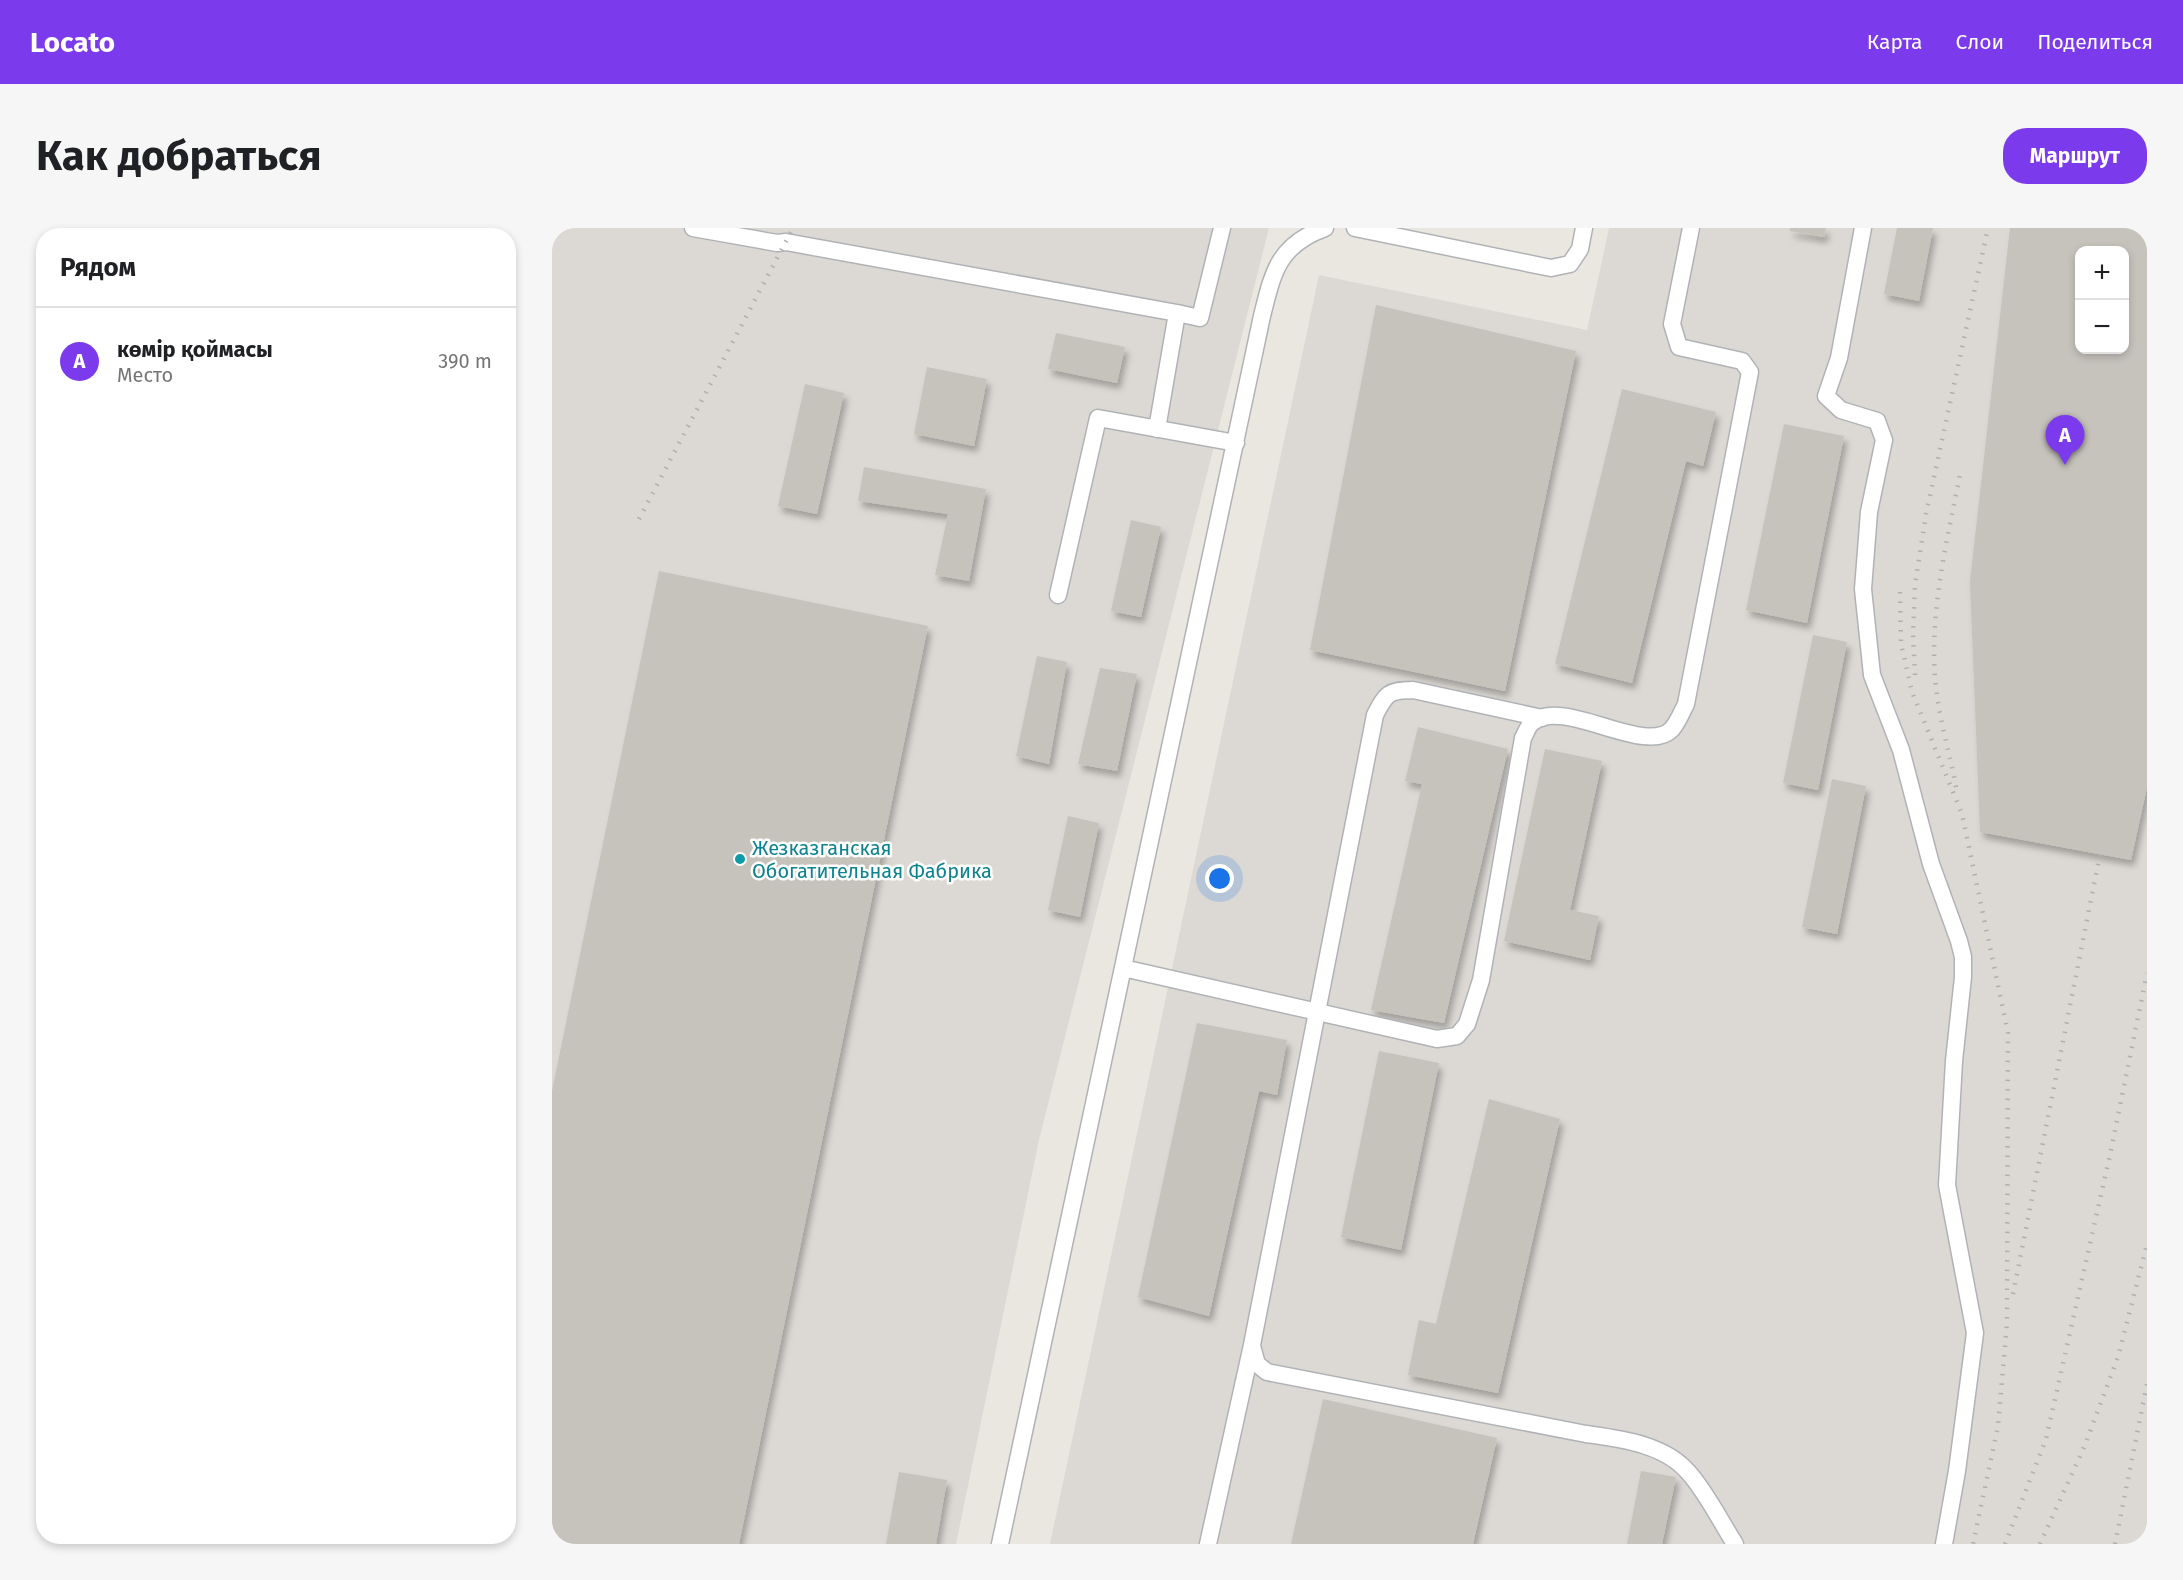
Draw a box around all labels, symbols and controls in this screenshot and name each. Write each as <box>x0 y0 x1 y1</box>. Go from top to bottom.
text: Locato <box>30 26 115 59</box>
text: Карта <box>1867 29 1923 55</box>
text: Слои <box>1956 29 2004 55</box>
text: Поделиться <box>2037 29 2153 55</box>
button: Маршрут <box>2003 128 2147 184</box>
text: Как добраться <box>36 131 322 181</box>
map controls <box>2075 246 2129 354</box>
button: + <box>2075 246 2129 300</box>
text: Рядом <box>60 252 136 283</box>
button: − <box>2075 300 2129 354</box>
text: көмір қоймасы <box>117 336 273 363</box>
text: A <box>74 349 85 373</box>
text: 390 m <box>438 349 492 373</box>
text: Место <box>117 363 173 387</box>
pin: A <box>2046 416 2084 465</box>
place label: Жезказганская Обогатительная Фабрика <box>752 836 992 883</box>
marker: Жезказганская Обогатительная Фабрика <box>733 852 747 866</box>
your location <box>1205 864 1234 893</box>

